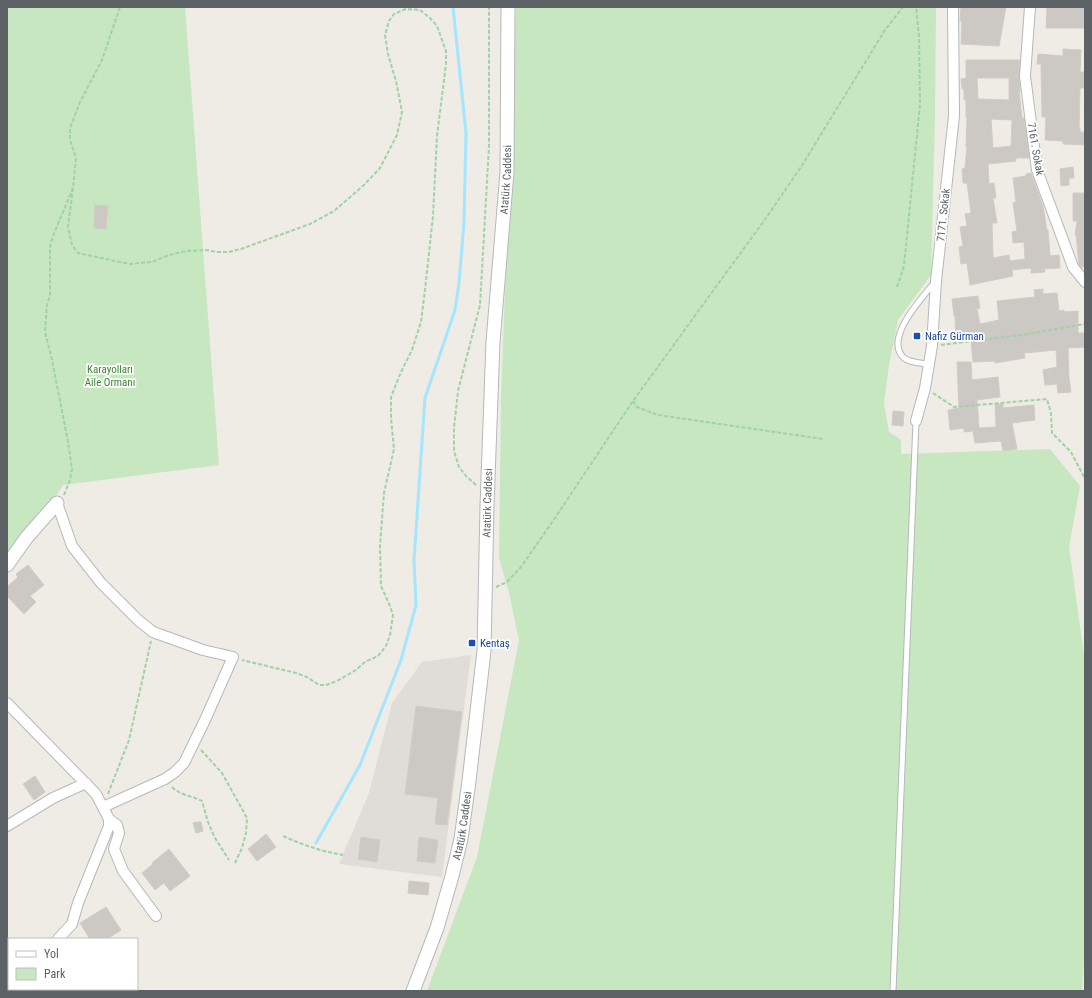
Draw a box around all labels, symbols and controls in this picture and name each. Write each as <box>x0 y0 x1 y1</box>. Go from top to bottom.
street label: 7161. Sokak <box>1024 122 1047 177</box>
street label: Atatürk Caddesi <box>498 145 514 215</box>
street label: 7171. Sokak <box>934 188 953 242</box>
place label: Nafiz Gürman <box>925 330 984 343</box>
marker: Nafiz Gürman <box>912 331 922 341</box>
park label: Karayolları Aile Ormanı <box>85 363 135 389</box>
street label: Atatürk Caddesi <box>480 468 495 538</box>
place label: Kentaş <box>480 637 510 650</box>
marker: Kentaş <box>467 638 477 648</box>
street label: Atatürk Caddesi <box>450 791 475 861</box>
legend <box>8 938 138 990</box>
text: Yol <box>44 947 59 961</box>
text: Park <box>44 967 66 981</box>

